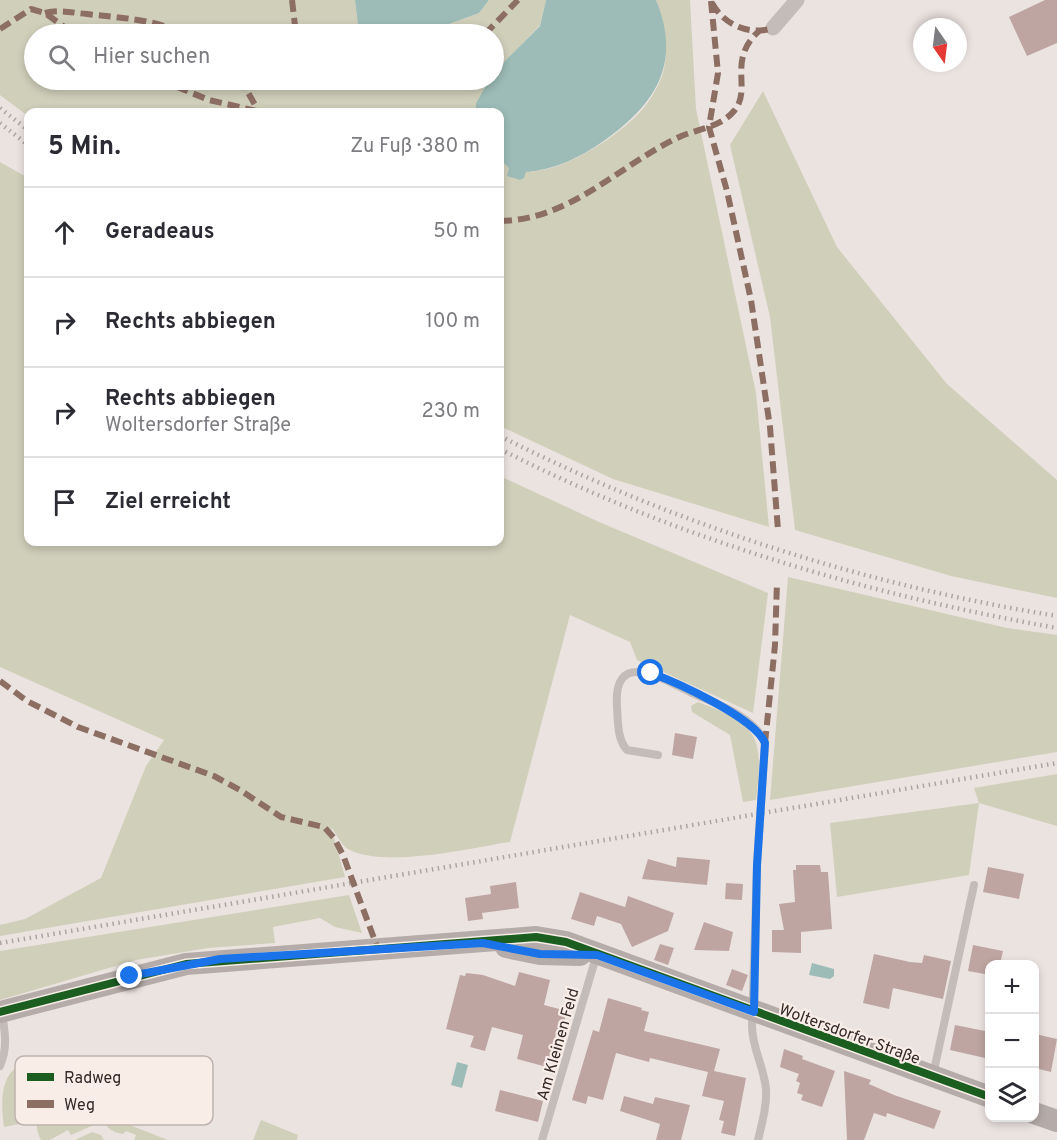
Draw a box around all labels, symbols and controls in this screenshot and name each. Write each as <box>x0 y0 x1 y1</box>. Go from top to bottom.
north arrow <box>913 18 967 72</box>
search box <box>24 24 504 90</box>
icon: search <box>45 41 78 74</box>
text: Hier suchen <box>93 44 210 71</box>
text: 5 Min. <box>48 131 121 164</box>
text: Zu Fuß · 380 m <box>350 134 480 160</box>
icon: ahead <box>48 216 81 249</box>
text: Geradeaus <box>105 219 215 246</box>
text: 50 m <box>433 219 480 245</box>
icon: right <box>48 306 81 339</box>
text: Rechts abbiegen <box>105 309 276 336</box>
text: 100 m <box>425 309 480 335</box>
text: Rechts abbiegen <box>105 386 276 413</box>
icon: right <box>48 396 81 429</box>
text: 230 m <box>421 399 480 425</box>
text: Woltersdorfer Straße <box>105 413 291 439</box>
icon: arrive <box>48 486 81 519</box>
text: Ziel erreicht <box>105 489 231 516</box>
route start <box>637 659 663 685</box>
map controls <box>985 960 1039 1122</box>
button: + <box>985 960 1039 1014</box>
route end <box>116 962 142 988</box>
street label: Am Kleinen Feld <box>533 986 585 1103</box>
street label: Woltersdorfer Straße <box>776 1000 923 1070</box>
button: − <box>985 1014 1039 1068</box>
legend <box>15 1056 213 1125</box>
button: layers <box>985 1068 1039 1122</box>
text: Radweg <box>64 1069 121 1089</box>
text: Weg <box>64 1096 95 1116</box>

